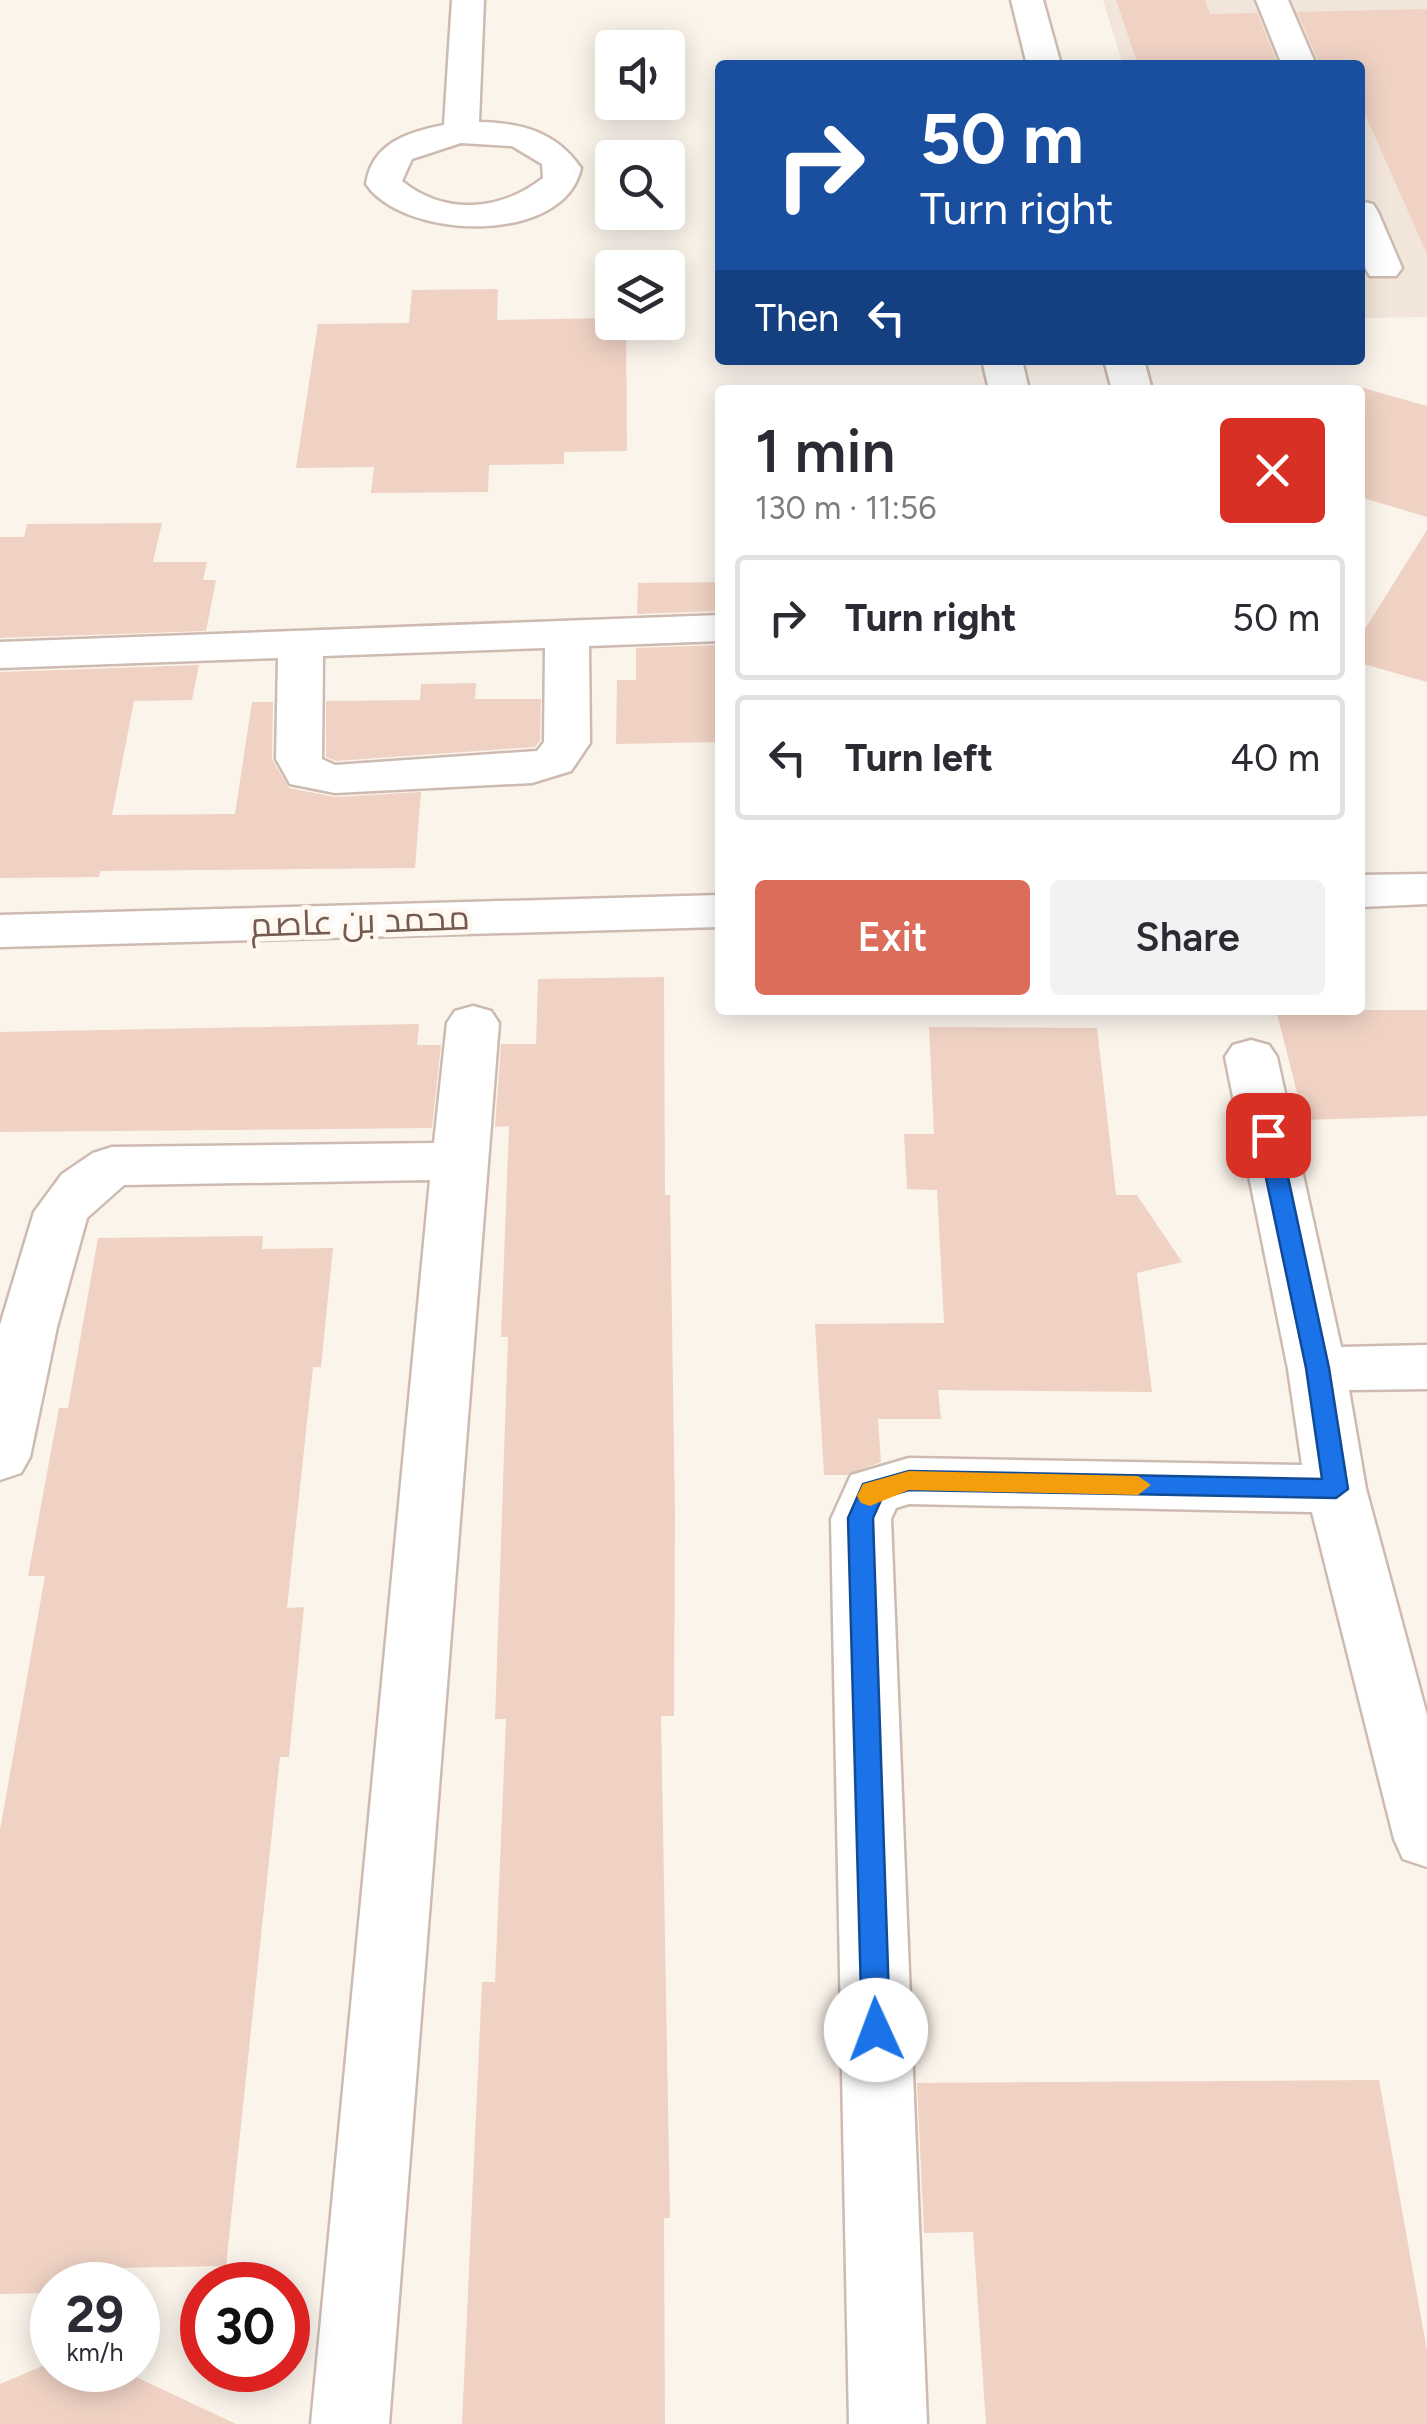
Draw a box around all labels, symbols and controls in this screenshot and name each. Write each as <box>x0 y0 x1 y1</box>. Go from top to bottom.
map controls <box>595 30 685 340</box>
button: sound <box>595 30 685 120</box>
text: 50 m <box>920 96 1084 181</box>
icon: right <box>755 100 885 230</box>
button: search <box>595 140 685 230</box>
text: Turn right <box>920 181 1113 235</box>
button: layers <box>595 250 685 340</box>
icon: left <box>859 290 914 345</box>
text: Then <box>755 295 839 341</box>
text: 1 min <box>755 415 895 487</box>
button: close <box>1220 418 1325 523</box>
text: 130 m · 11:56 <box>755 489 936 527</box>
icon: right <box>760 590 815 645</box>
text: Turn right <box>845 595 1017 641</box>
text: 50 m <box>1232 595 1320 641</box>
icon: left <box>760 730 815 785</box>
text: Turn left <box>845 735 993 781</box>
text: 40 m <box>1230 735 1320 781</box>
button: Exit <box>755 880 1030 995</box>
button: Share <box>1050 880 1325 995</box>
street label: محمد بن عاصم <box>249 896 471 949</box>
pin <box>1226 1093 1311 1178</box>
icon: arrive <box>1241 1108 1296 1163</box>
position arrow <box>824 1978 928 2082</box>
speed limit sign: 30 <box>180 2262 310 2392</box>
text: 29 <box>66 2284 124 2345</box>
text: km/h <box>66 2337 124 2367</box>

